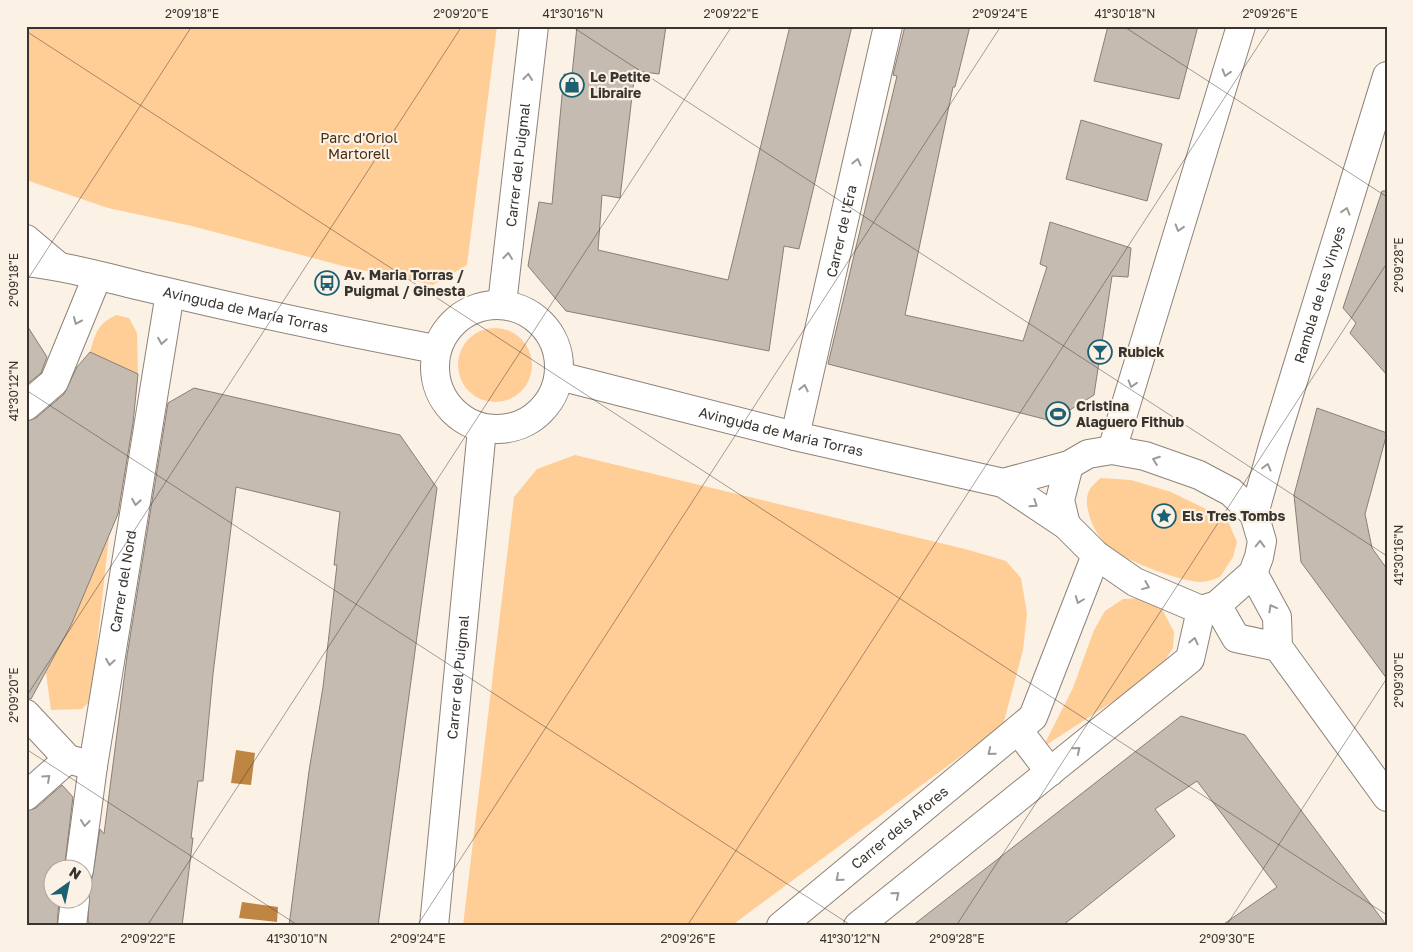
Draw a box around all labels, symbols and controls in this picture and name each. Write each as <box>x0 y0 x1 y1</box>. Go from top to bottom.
text: 2°09'18"E <box>165 6 219 21</box>
text: 2°09'20"E <box>433 6 489 21</box>
text: 41°30'16"N <box>543 6 603 21</box>
text: 2°09'22"E <box>704 6 758 21</box>
text: 2°09'24"E <box>972 6 1028 21</box>
text: 41°30'18"N <box>1095 6 1155 21</box>
text: 2°09'26"E <box>1242 6 1298 21</box>
place label: Le Petite Libraire <box>590 68 650 101</box>
one-way arrow <box>1222 68 1232 77</box>
one-way arrow <box>522 72 533 80</box>
shop icon: Le Petite Libraire <box>559 72 585 98</box>
street label: Carrer del Puigmal <box>502 102 533 228</box>
park label: Parc d'Oriol Martorell <box>320 129 398 162</box>
one-way arrow <box>851 157 862 166</box>
street label: Carrer de l'Era <box>822 183 860 279</box>
one-way arrow <box>1340 208 1350 216</box>
one-way arrow <box>1175 224 1185 232</box>
street label: Rambla de les Vinyes <box>1290 224 1348 365</box>
text: 2°09'28"E <box>1391 237 1406 293</box>
one-way arrow <box>502 251 513 259</box>
text: 2°09'18"E <box>6 253 21 307</box>
place label: Av. Maria Torras / Puigmal / Ginesta <box>344 266 465 299</box>
bus stop icon: Av. Maria Torras / Puigmal / Ginesta <box>314 270 340 296</box>
street label: Avinguda de Maria Torras <box>162 282 330 336</box>
one-way arrow <box>73 316 84 325</box>
one-way arrow <box>158 337 168 346</box>
bar icon: Rubick <box>1087 339 1113 365</box>
place label: Rubick <box>1118 343 1164 360</box>
text: 41°30'12"N <box>6 361 21 421</box>
one-way arrow <box>1128 379 1138 388</box>
one-way arrow <box>799 384 809 392</box>
place label: Cristina Alaguero Fithub <box>1076 397 1185 430</box>
sports icon: Cristina Alaguero Fithub <box>1045 401 1071 427</box>
street label: Avinguda de Maria Torras <box>697 403 865 459</box>
one-way arrow <box>1153 456 1161 466</box>
one-way arrow <box>1262 464 1272 472</box>
one-way arrow <box>132 497 142 506</box>
one-way arrow <box>1028 498 1038 507</box>
place icon: Els Tres Tombs <box>1151 503 1177 529</box>
place label: Els Tres Tombs <box>1182 507 1285 524</box>
text: 41°30'16"N <box>1391 525 1406 585</box>
street label: Carrer del Nord <box>106 529 139 634</box>
one-way arrow <box>1255 539 1266 547</box>
one-way arrow <box>1141 581 1149 591</box>
one-way arrow <box>1074 595 1085 604</box>
one-way arrow <box>1268 604 1278 613</box>
street label: Carrer del Puigmal <box>443 614 472 740</box>
one-way arrow <box>1188 637 1199 646</box>
text: 2°09'30"E <box>1391 652 1406 708</box>
one-way arrow <box>105 658 115 666</box>
text: 2°09'20"E <box>6 667 21 723</box>
one-way arrow <box>988 746 997 755</box>
one-way arrow <box>1072 746 1081 755</box>
one-way arrow <box>42 774 51 783</box>
street label: Carrer dels Afores <box>847 782 951 872</box>
one-way arrow <box>80 819 91 827</box>
north arrow <box>42 860 92 910</box>
text: N <box>66 863 84 883</box>
one-way arrow <box>836 873 845 881</box>
one-way arrow <box>890 893 899 901</box>
text: 2°09'22"E <box>121 931 175 946</box>
text: 41°30'10"N <box>266 931 328 946</box>
text: 2°09'24"E <box>390 931 446 946</box>
text: 2°09'26"E <box>660 931 716 946</box>
text: 41°30'12"N <box>820 931 880 946</box>
text: 2°09'28"E <box>929 931 985 946</box>
text: 2°09'30"E <box>1199 931 1255 946</box>

